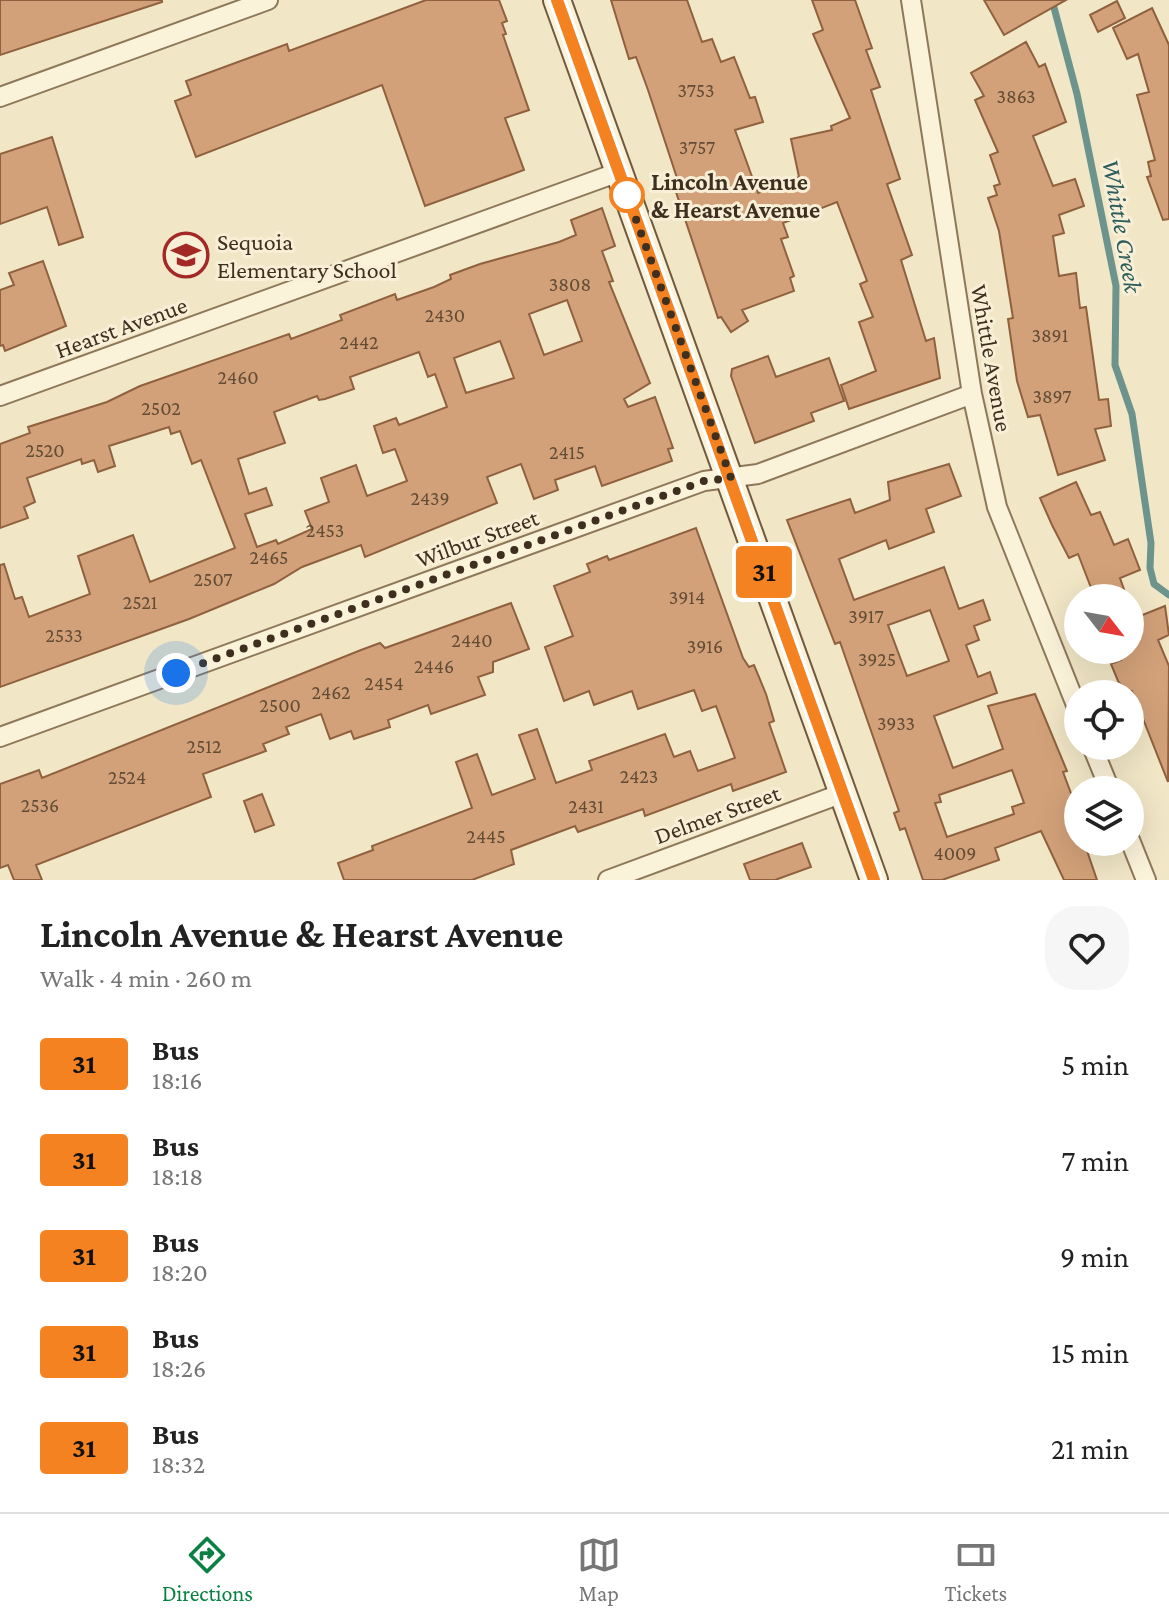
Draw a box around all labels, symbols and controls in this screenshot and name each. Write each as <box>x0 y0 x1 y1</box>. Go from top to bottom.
house number: 3753 <box>678 79 714 101</box>
house number: 3863 <box>996 85 1036 107</box>
house number: 3757 <box>679 136 715 158</box>
water label: Whittle Creek <box>1096 157 1148 297</box>
place label: Lincoln Avenue & Hearst Avenue <box>651 168 820 223</box>
marker: Lincoln Avenue & Hearst Avenue <box>610 178 644 212</box>
place label: Sequoia Elementary School <box>217 228 397 283</box>
school or university icon: Sequoia Elementary School <box>162 231 210 279</box>
house number: 3808 <box>549 273 591 295</box>
street label: Whittle Avenue <box>966 282 1018 434</box>
street label: Hearst Avenue <box>51 291 191 363</box>
house number: 2430 <box>425 304 465 326</box>
house number: 3891 <box>1032 324 1068 346</box>
house number: 2442 <box>339 331 379 353</box>
house number: 2460 <box>217 366 259 388</box>
house number: 3897 <box>1032 385 1072 407</box>
house number: 2502 <box>141 397 181 419</box>
house number: 2520 <box>25 439 65 461</box>
house number: 2415 <box>549 441 585 463</box>
house number: 2439 <box>410 487 450 509</box>
street label: Wilbur Street <box>412 503 543 573</box>
house number: 2453 <box>306 519 344 541</box>
house number: 2465 <box>249 546 289 568</box>
line badge: 31 <box>728 546 800 598</box>
text: 31 <box>752 556 776 587</box>
house number: 2507 <box>193 568 233 590</box>
north arrow <box>1064 584 1144 664</box>
map controls <box>1064 584 1144 856</box>
house number: 3914 <box>669 586 705 608</box>
house number: 2521 <box>123 591 157 613</box>
house number: 3917 <box>848 605 884 627</box>
house number: 2533 <box>45 624 83 646</box>
house number: 2440 <box>451 629 493 651</box>
house number: 3916 <box>687 635 723 657</box>
house number: 3925 <box>858 648 896 670</box>
your location <box>156 653 196 693</box>
house number: 2446 <box>414 655 454 677</box>
house number: 2454 <box>364 672 404 694</box>
button: locate <box>1064 680 1144 760</box>
house number: 2462 <box>311 681 351 703</box>
house number: 2500 <box>259 694 301 716</box>
house number: 3933 <box>877 712 915 734</box>
house number: 2512 <box>186 735 222 757</box>
house number: 2423 <box>620 765 658 787</box>
house number: 2524 <box>108 766 146 788</box>
button: layers <box>1064 776 1144 856</box>
street label: Delmer Street <box>650 778 785 849</box>
house number: 2536 <box>21 794 59 816</box>
house number: 2431 <box>568 795 604 817</box>
house number: 2445 <box>466 825 506 847</box>
house number: 4009 <box>934 842 977 864</box>
button: heart <box>1045 906 1129 990</box>
text: Lincoln Avenue & Hearst Avenue <box>40 913 563 955</box>
text: Walk · 4 min · 260 m <box>40 964 252 993</box>
text: Bus <box>152 1033 199 1066</box>
text: 31 <box>72 1048 96 1079</box>
text: 5 min <box>1061 1048 1129 1081</box>
text: 18:16 <box>152 1066 202 1095</box>
text: Bus <box>152 1129 199 1162</box>
text: 31 <box>72 1144 96 1175</box>
text: 7 min <box>1061 1144 1129 1177</box>
text: 18:18 <box>152 1162 203 1191</box>
text: Bus <box>152 1225 199 1258</box>
text: 31 <box>72 1240 96 1271</box>
text: 9 min <box>1060 1240 1129 1273</box>
text: 18:20 <box>152 1258 208 1287</box>
text: Bus <box>152 1321 199 1354</box>
text: 31 <box>72 1336 96 1367</box>
text: 15 min <box>1051 1336 1129 1369</box>
text: 18:26 <box>152 1354 206 1383</box>
text: Bus <box>152 1417 199 1450</box>
text: 31 <box>72 1432 96 1463</box>
text: 21 min <box>1051 1432 1129 1465</box>
text: 18:32 <box>152 1450 205 1479</box>
tab: Directions <box>162 1533 253 1606</box>
tab: Map <box>577 1533 621 1606</box>
tab: Tickets <box>945 1533 1007 1606</box>

